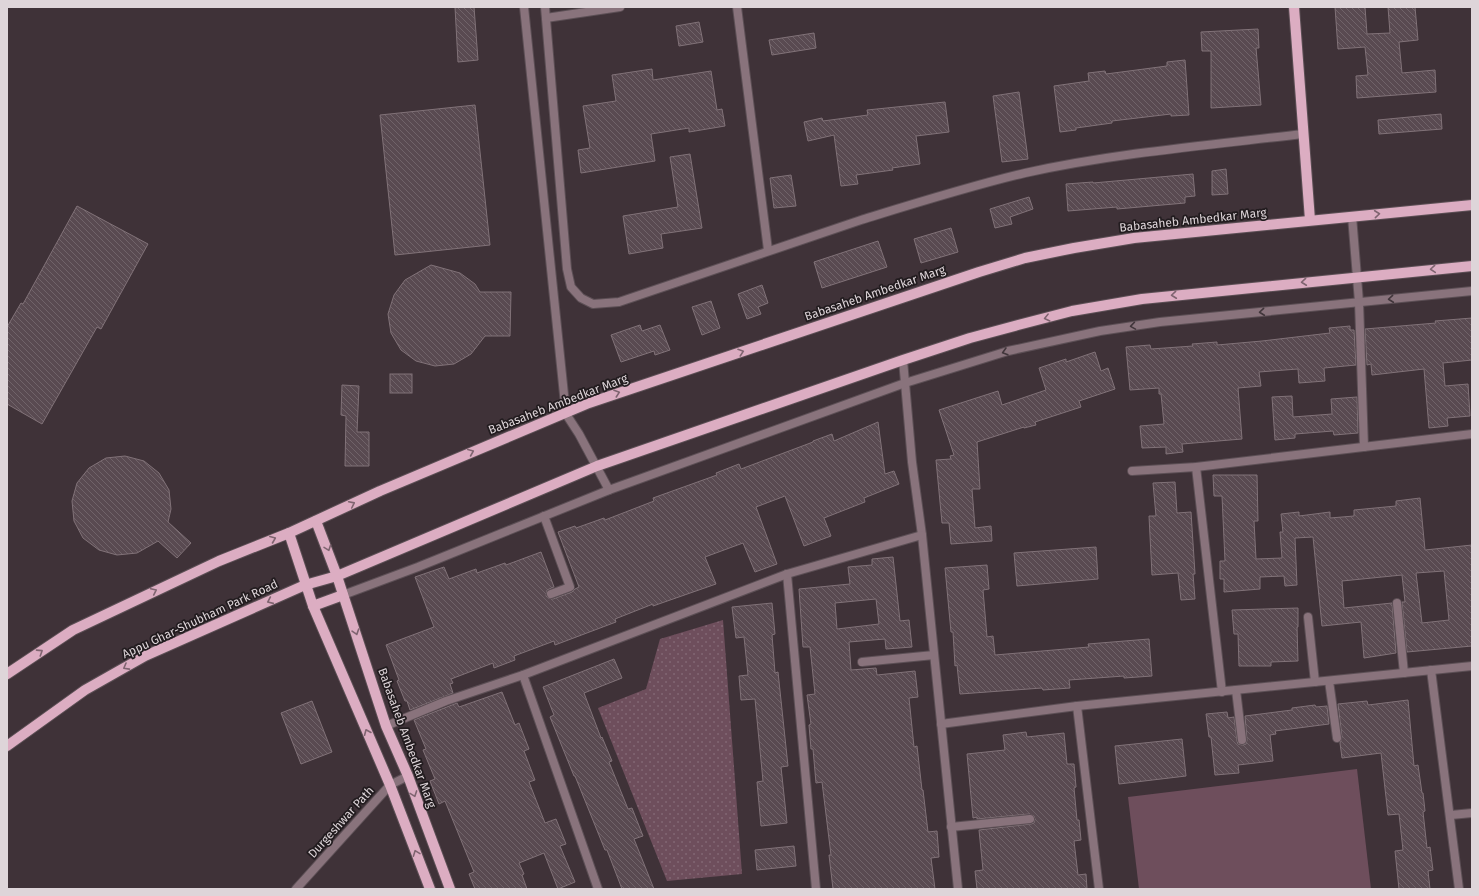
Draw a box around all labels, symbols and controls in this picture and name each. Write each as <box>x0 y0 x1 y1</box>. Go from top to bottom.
street label: Babasaheb Ambedkar Marg <box>1119 205 1268 235</box>
one-way arrow <box>1374 210 1380 219</box>
street label: Babasaheb Ambedkar Marg <box>803 262 948 324</box>
one-way arrow <box>1430 265 1436 274</box>
one-way arrow <box>1301 278 1307 287</box>
one-way arrow <box>1171 291 1178 300</box>
one-way arrow <box>1388 295 1394 304</box>
one-way arrow <box>1259 307 1265 316</box>
one-way arrow <box>1043 313 1050 322</box>
one-way arrow <box>1130 321 1136 330</box>
one-way arrow <box>1002 347 1009 356</box>
one-way arrow <box>737 348 744 357</box>
street label: Babasaheb Ambedkar Marg <box>486 371 630 437</box>
one-way arrow <box>614 390 621 398</box>
one-way arrow <box>466 449 474 457</box>
one-way arrow <box>347 501 355 509</box>
one-way arrow <box>270 536 277 544</box>
one-way arrow <box>323 545 331 552</box>
street label: Appu Ghar-Shubham Park Road <box>120 577 280 661</box>
one-way arrow <box>150 588 157 596</box>
one-way arrow <box>266 596 273 604</box>
one-way arrow <box>351 629 359 636</box>
one-way arrow <box>35 650 42 657</box>
one-way arrow <box>123 662 130 669</box>
street label: Babasaheb Ambedkar Marg <box>375 666 439 811</box>
one-way arrow <box>364 729 372 736</box>
street label: Durgeshwar Path <box>305 783 377 861</box>
one-way arrow <box>410 790 418 797</box>
one-way arrow <box>413 849 421 856</box>

